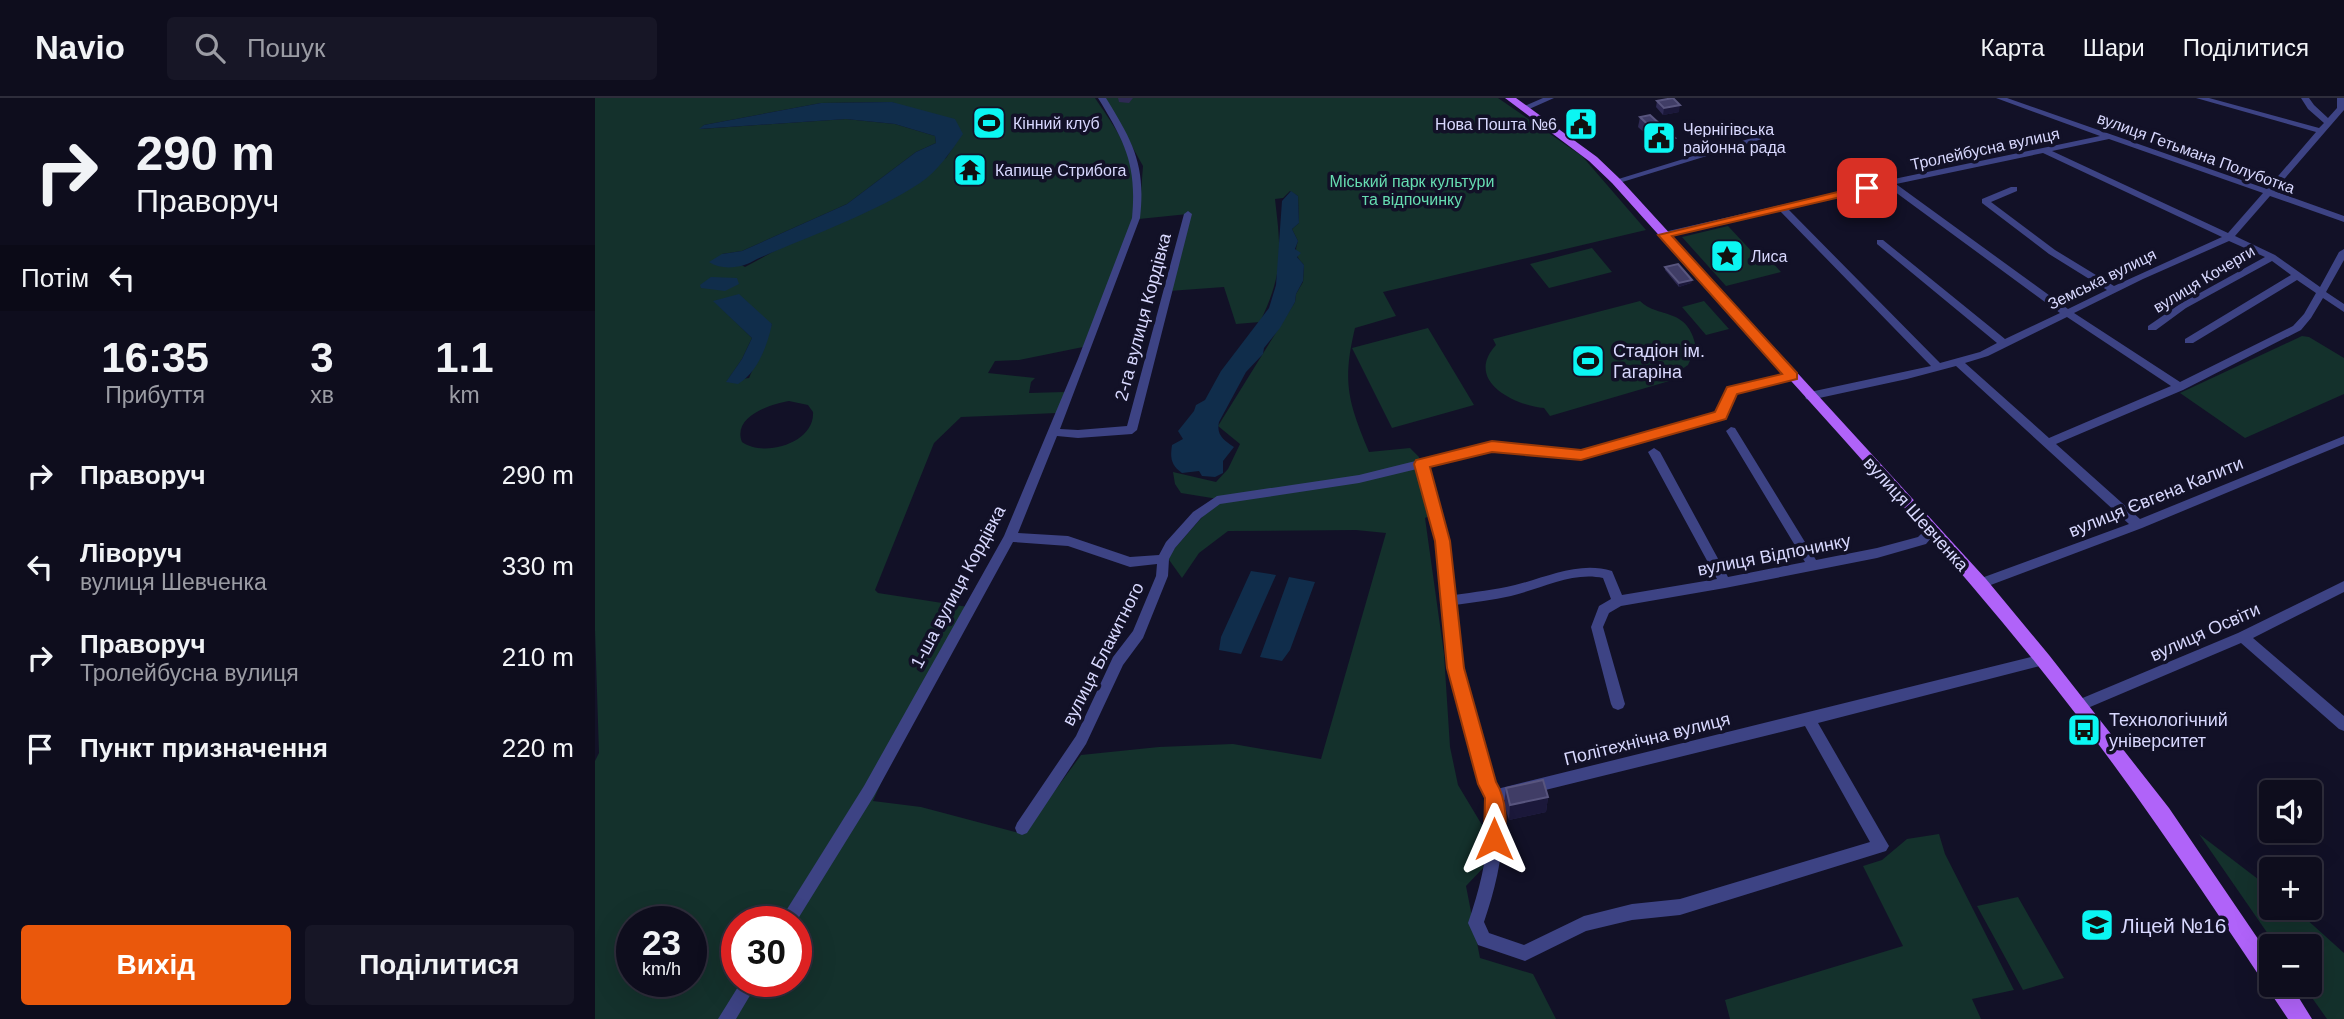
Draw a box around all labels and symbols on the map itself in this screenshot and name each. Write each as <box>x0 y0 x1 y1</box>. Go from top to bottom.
sports icon: Кінний клуб <box>970 104 1008 142</box>
public building icon: Нова Пошта №6 <box>1562 105 1600 143</box>
street label: вулиця Гетьмана Полуботка <box>2095 109 2297 197</box>
place label: Кінний клуб <box>1013 115 1100 132</box>
place label: Нова Пошта №6 <box>1435 116 1557 133</box>
public building icon: Чернігівська районна рада <box>1640 119 1678 157</box>
place label: Чернігівська районна рада <box>1683 121 1786 156</box>
street label: Тролейбусна вулиця <box>1909 125 2061 173</box>
temple icon: Капище Стрибога <box>951 151 989 189</box>
pin <box>1837 158 1897 218</box>
place label: Капище Стрибога <box>995 162 1126 179</box>
park label: Міський парк культури та відпочинку <box>1330 173 1494 208</box>
street label: 2-га вулиця Кордівка <box>1111 230 1175 403</box>
place icon: Лиса <box>1708 237 1746 275</box>
street label: вулиця Кочерги <box>2150 242 2258 316</box>
street label: Земська вулиця <box>2045 245 2159 313</box>
place label: Лиса <box>1751 248 1787 265</box>
place label: Стадіон ім. Гагаріна <box>1613 341 1705 382</box>
sports icon: Стадіон ім. Гагаріна <box>1569 342 1607 380</box>
street label: вулиця Шевченка <box>1860 453 1973 576</box>
street label: вулиця Євгена Калити <box>2066 453 2246 541</box>
street label: 1-ша вулиця Кордівка <box>907 501 1010 672</box>
street label: вулиця Відпочинку <box>1696 530 1852 580</box>
street label: вулиця Блакитного <box>1058 579 1148 729</box>
street label: вулиця Освіти <box>2147 599 2263 665</box>
street label: Політехнічна вулиця <box>1562 709 1732 769</box>
place label: Технологічний університет <box>2109 710 2228 751</box>
bus stop icon: Технологічний університет <box>2065 711 2103 749</box>
position arrow <box>1457 802 1531 876</box>
speed limit sign: 30 <box>721 906 812 997</box>
school or university icon: Ліцей №16 <box>2078 906 2116 944</box>
place label: Ліцей №16 <box>2121 914 2226 937</box>

